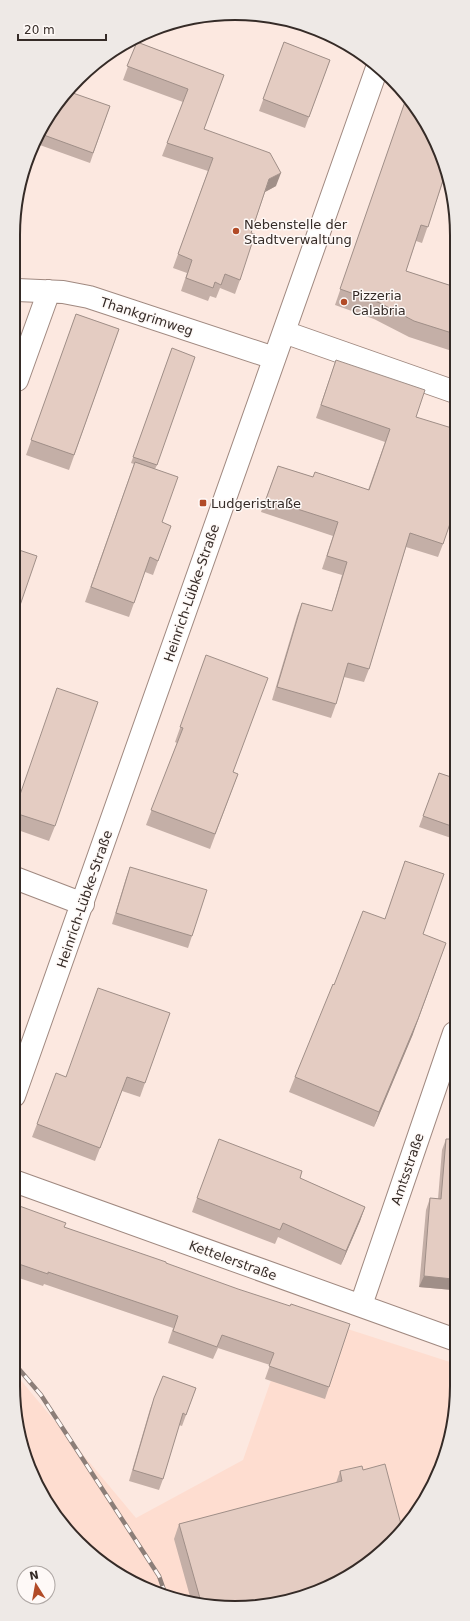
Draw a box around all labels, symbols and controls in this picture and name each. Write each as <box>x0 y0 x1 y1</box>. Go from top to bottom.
scale bar <box>18 16 106 42</box>
text: 20 m <box>24 23 55 37</box>
place label: Nebenstelle der Stadtverwaltung <box>244 217 352 247</box>
marker: Nebenstelle der Stadtverwaltung <box>231 226 241 236</box>
place label: Pizzeria Calabria <box>352 288 406 318</box>
street label: Thankgrimweg <box>98 294 195 339</box>
marker: Pizzeria Calabria <box>339 297 349 307</box>
place label: Ludgeristraße <box>211 496 301 511</box>
marker: Ludgeristraße <box>198 498 208 508</box>
street label: Heinrich-Lübke-Straße <box>161 522 222 664</box>
street label: Heinrich-Lübke-Straße <box>54 828 115 970</box>
street label: Amtsstraße <box>388 1131 427 1207</box>
street label: Kettelerstraße <box>187 1238 279 1283</box>
north arrow <box>16 1565 56 1605</box>
text: N <box>28 1568 40 1583</box>

